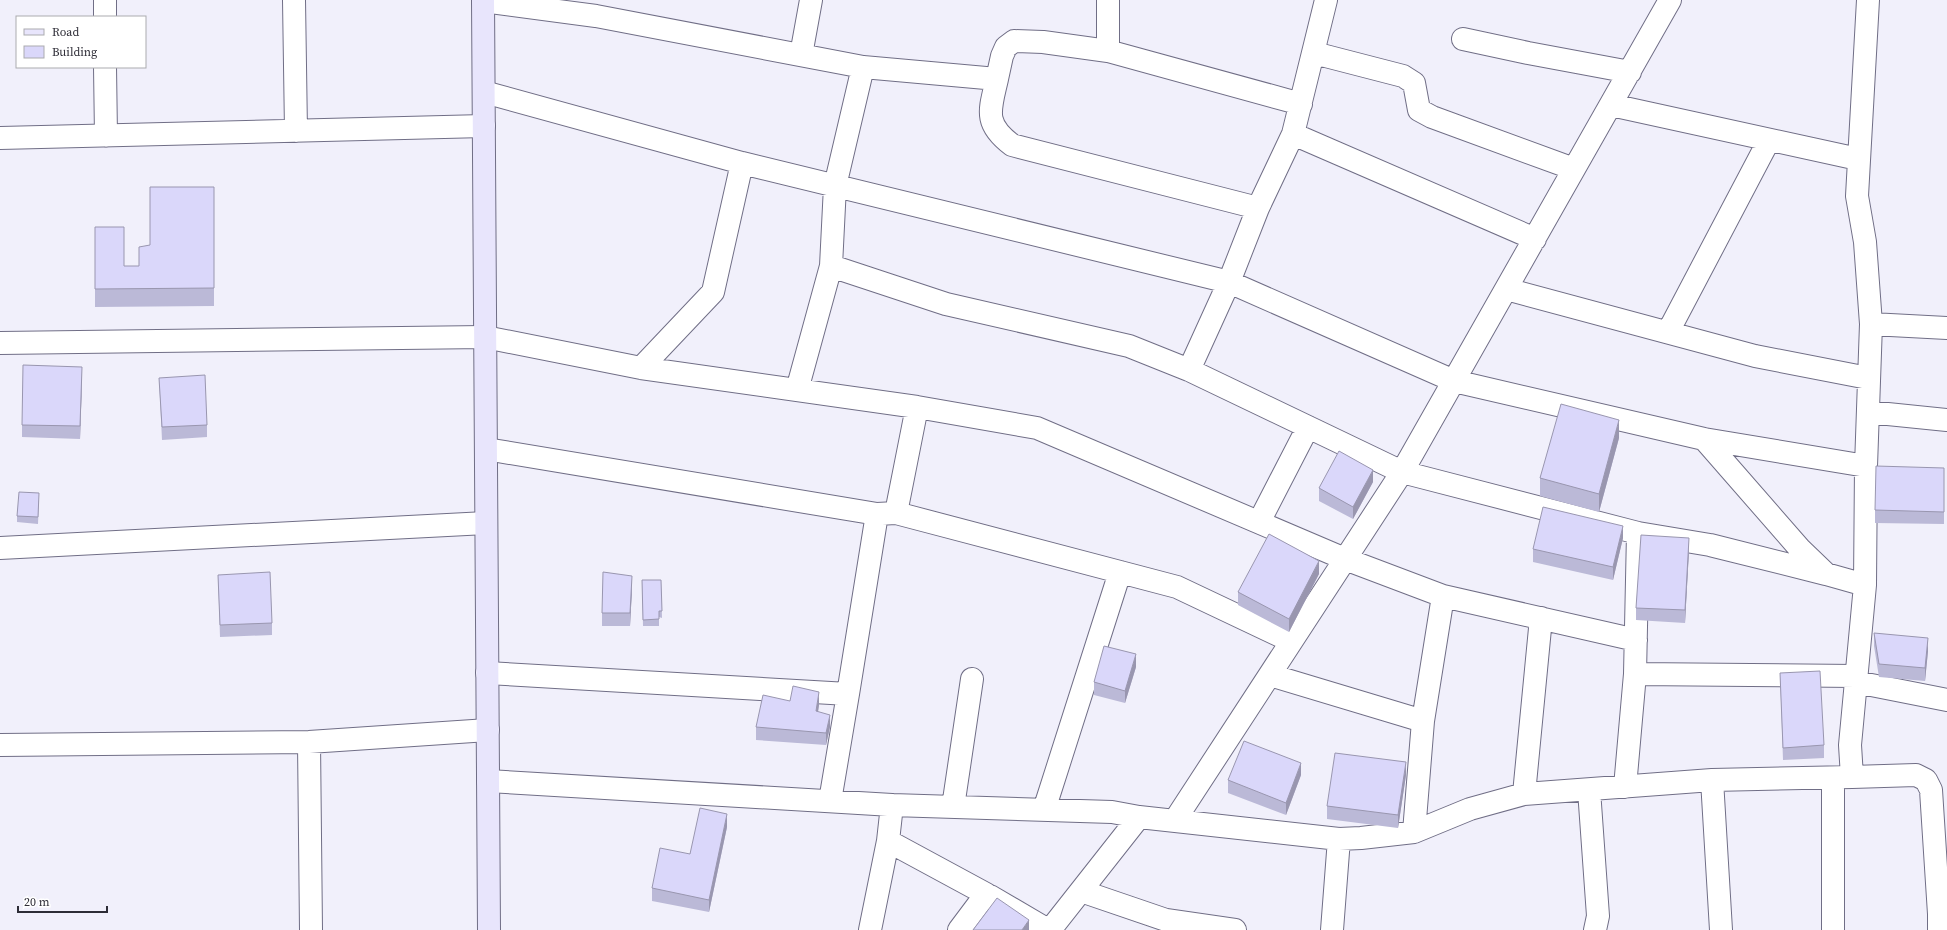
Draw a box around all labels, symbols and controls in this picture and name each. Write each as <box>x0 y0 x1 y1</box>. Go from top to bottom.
legend <box>16 16 146 68</box>
text: Road <box>52 24 79 40</box>
text: Building <box>52 44 97 60</box>
scale bar <box>18 888 107 914</box>
text: 20 m <box>24 894 50 910</box>

